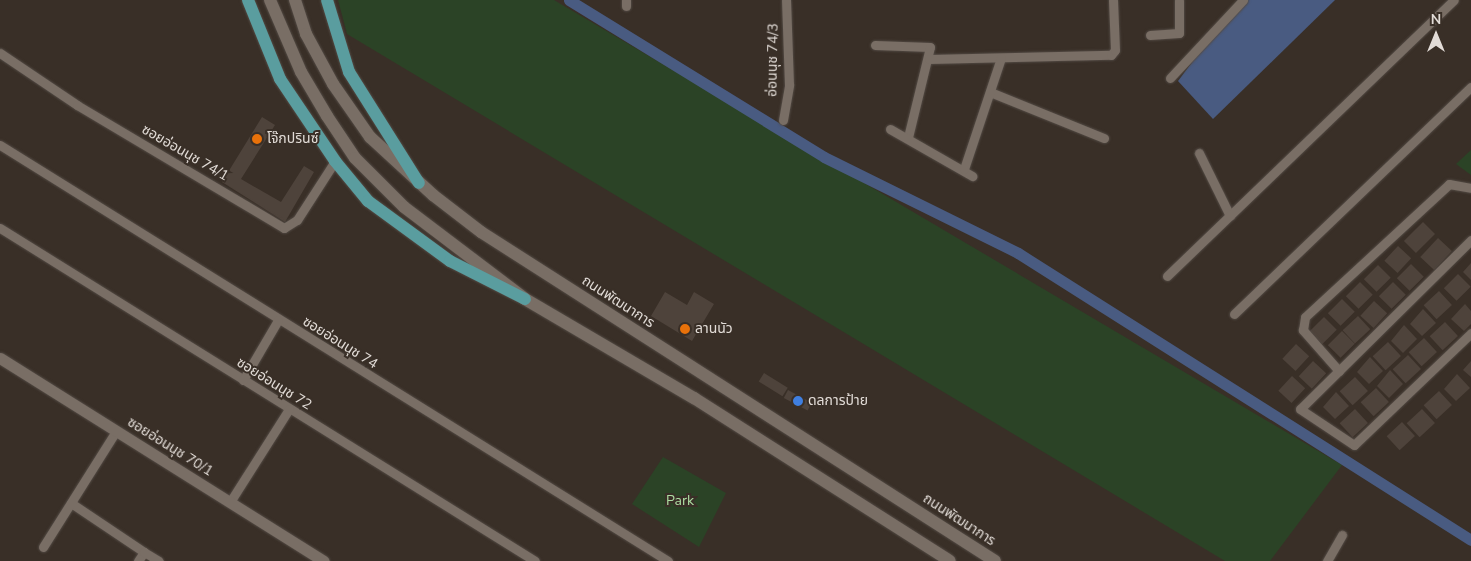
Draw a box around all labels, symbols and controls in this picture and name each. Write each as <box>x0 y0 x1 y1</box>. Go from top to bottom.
north arrow <box>1411 10 1461 60</box>
text: N <box>1431 10 1441 29</box>
street label: อ่อนนุช 74/3 <box>764 23 782 97</box>
street label: ซอยอ่อนนุช 74/1 <box>138 121 232 185</box>
place label: โจ๊กปรินซ์ <box>267 131 318 147</box>
marker: โจ๊กปรินซ์ <box>251 133 263 145</box>
street label: ถนนพัฒนาการ <box>579 272 657 332</box>
street label: ซอยอ่อนนุช 74 <box>299 313 381 373</box>
place label: ลานนัว <box>695 321 733 337</box>
marker: ลานนัว <box>679 323 691 335</box>
street label: ซอยอ่อนนุช 72 <box>233 354 315 414</box>
place label: ดลการป้าย <box>808 393 868 409</box>
marker: ดลการป้าย <box>792 395 804 407</box>
street label: ซอยอ่อนนุช 70/1 <box>124 414 216 480</box>
street label: ถนนพัฒนาการ <box>920 490 998 550</box>
park label: Park <box>666 493 694 509</box>

